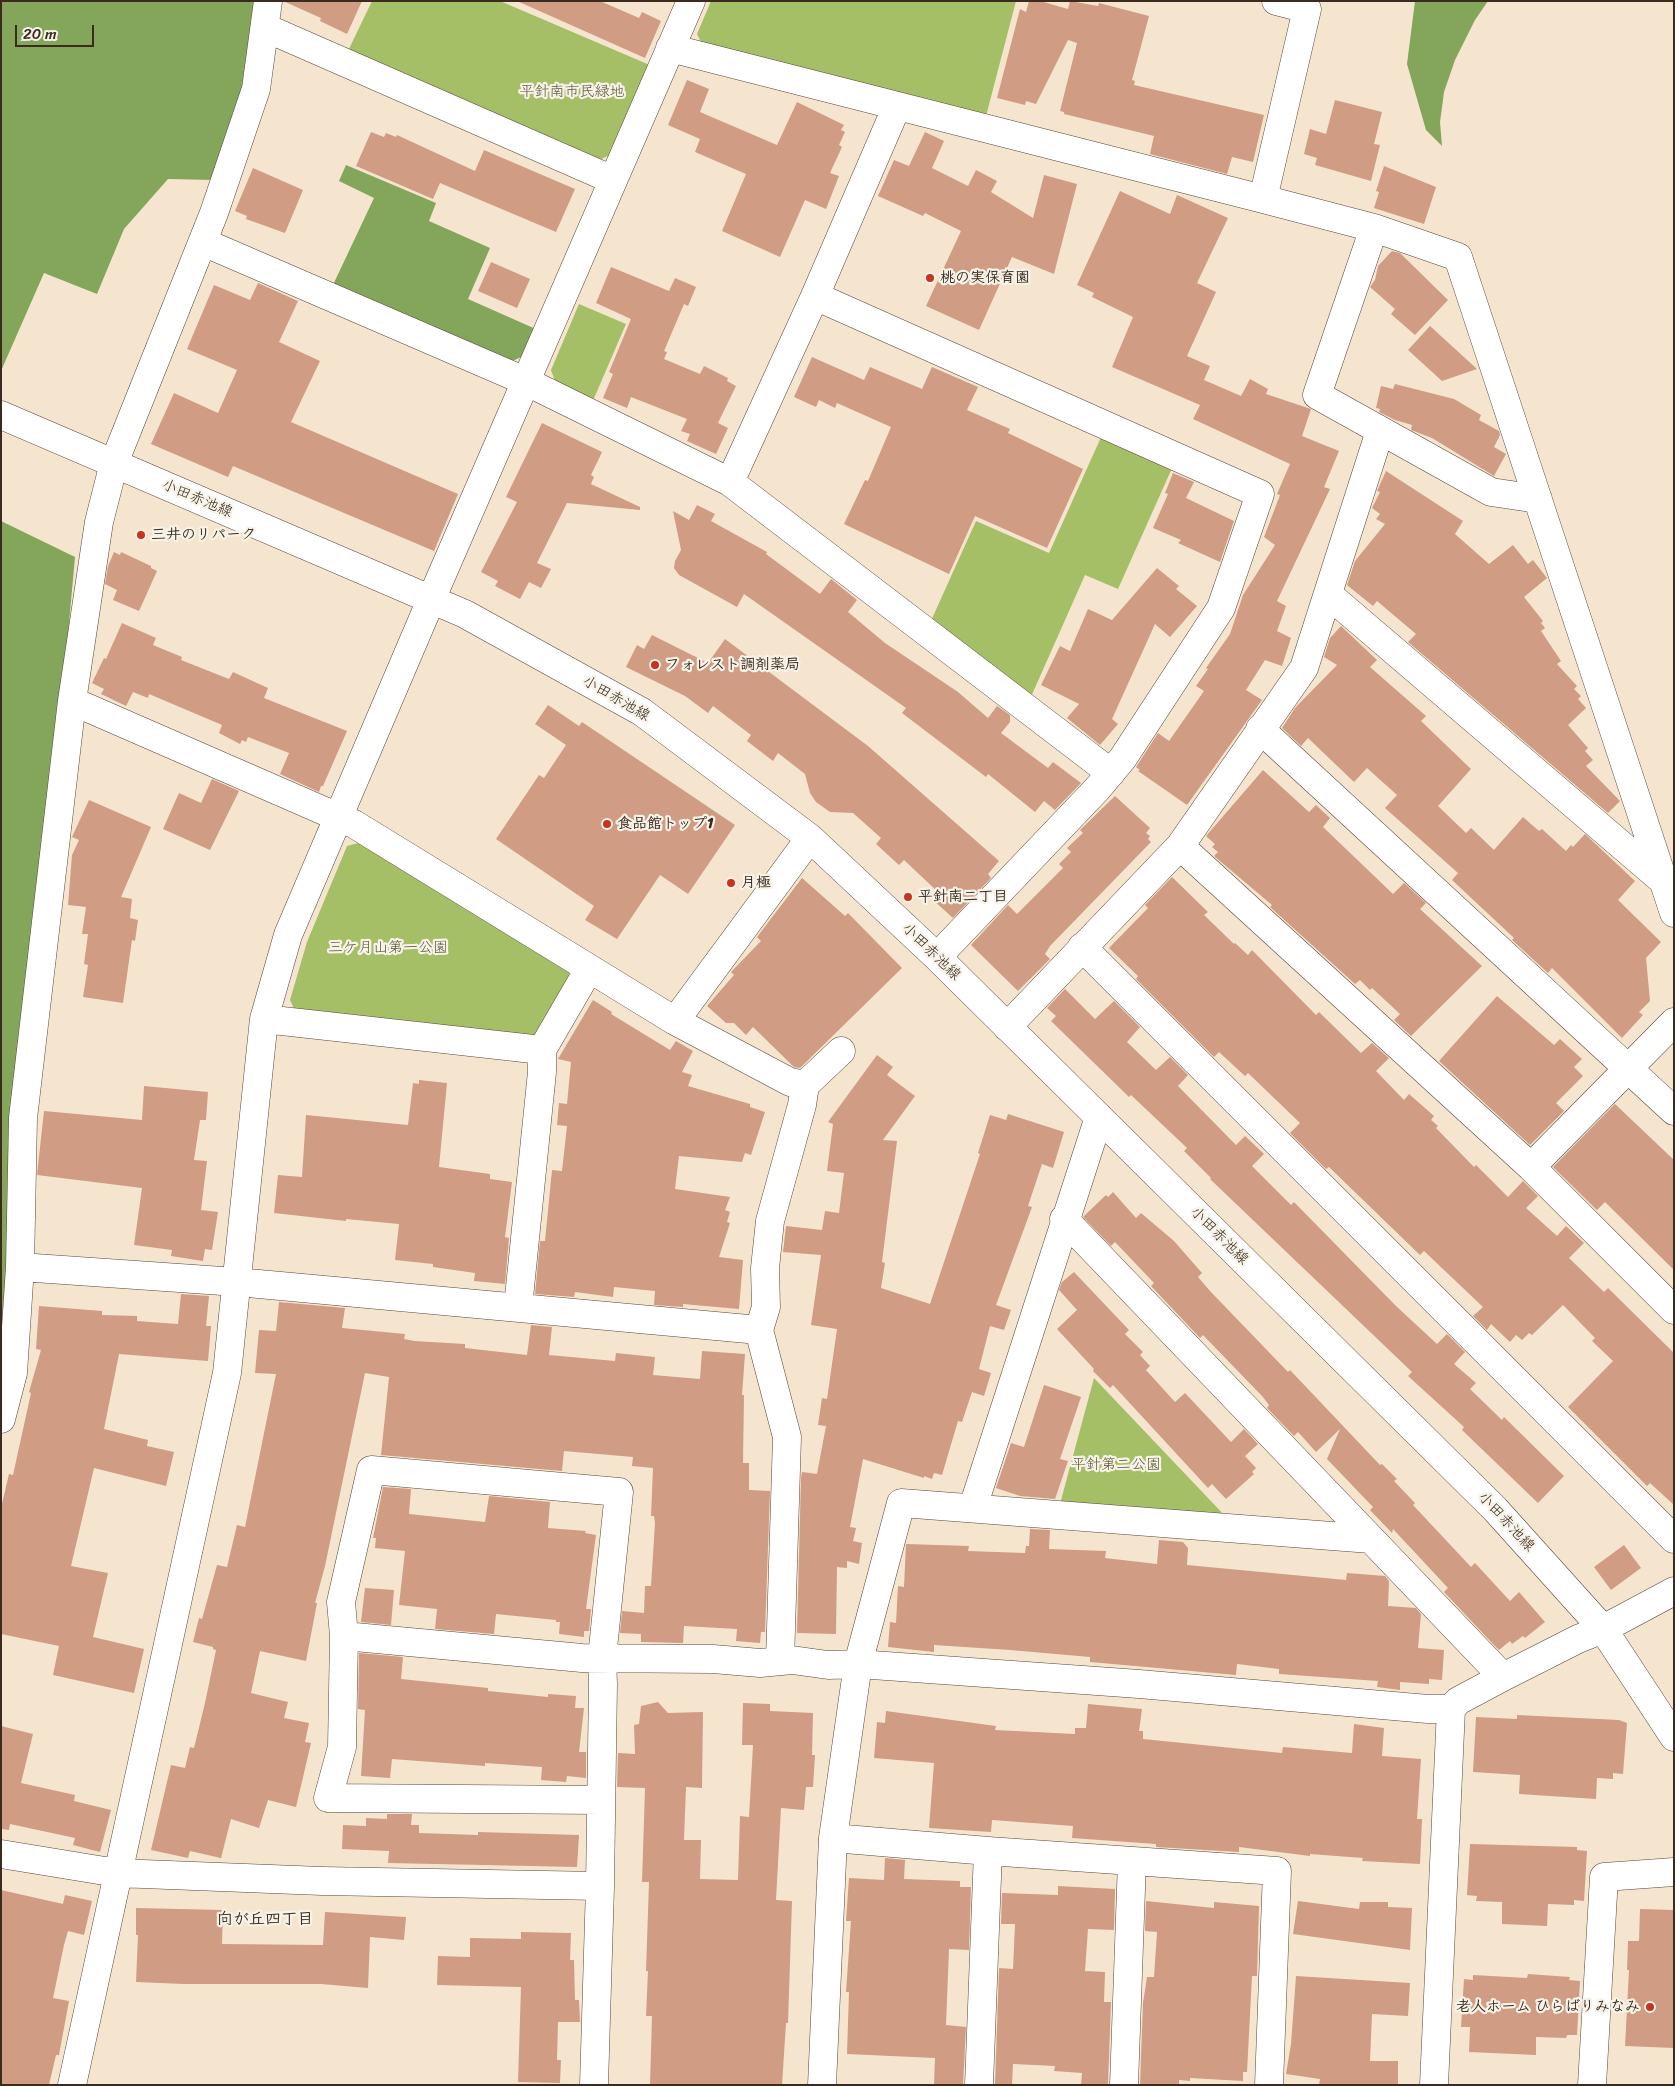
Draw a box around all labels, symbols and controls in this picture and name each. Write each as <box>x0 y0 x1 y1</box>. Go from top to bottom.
scale bar <box>18 15 96 47</box>
text: 20 m <box>23 21 57 47</box>
park label: 平針南市民緑地 <box>520 83 624 101</box>
place label: 桃の実保育園 <box>940 269 1030 287</box>
marker: 桃の実保育園 <box>924 272 936 284</box>
street label: 小田赤池線 <box>159 476 235 522</box>
place label: 三井のリパーク <box>151 526 256 544</box>
marker: 三井のリパーク <box>135 529 147 541</box>
place label: フォレスト調剤薬局 <box>665 656 800 674</box>
marker: フォレスト調剤薬局 <box>649 659 661 671</box>
street label: 小田赤池線 <box>579 672 653 726</box>
place label: 食品館トップ1 <box>617 815 713 833</box>
marker: 食品館トップ1 <box>601 818 613 830</box>
place label: 月極 <box>741 874 771 892</box>
marker: 月極 <box>725 877 737 889</box>
place label: 平針南二丁目 <box>918 888 1008 906</box>
marker: 平針南二丁目 <box>902 891 914 903</box>
street label: 小田赤池線 <box>898 919 964 985</box>
park label: 三ケ月山第一公園 <box>328 939 448 957</box>
street label: 小田赤池線 <box>1186 1203 1252 1269</box>
park label: 平針第二公園 <box>1071 1456 1161 1474</box>
street label: 小田赤池線 <box>1474 1488 1538 1556</box>
district label: 向が丘四丁目 <box>217 1910 313 1930</box>
place label: 老人ホーム ひらばりみなみ <box>1456 1998 1640 2016</box>
marker: 老人ホーム ひらばりみなみ <box>1644 2001 1656 2013</box>

